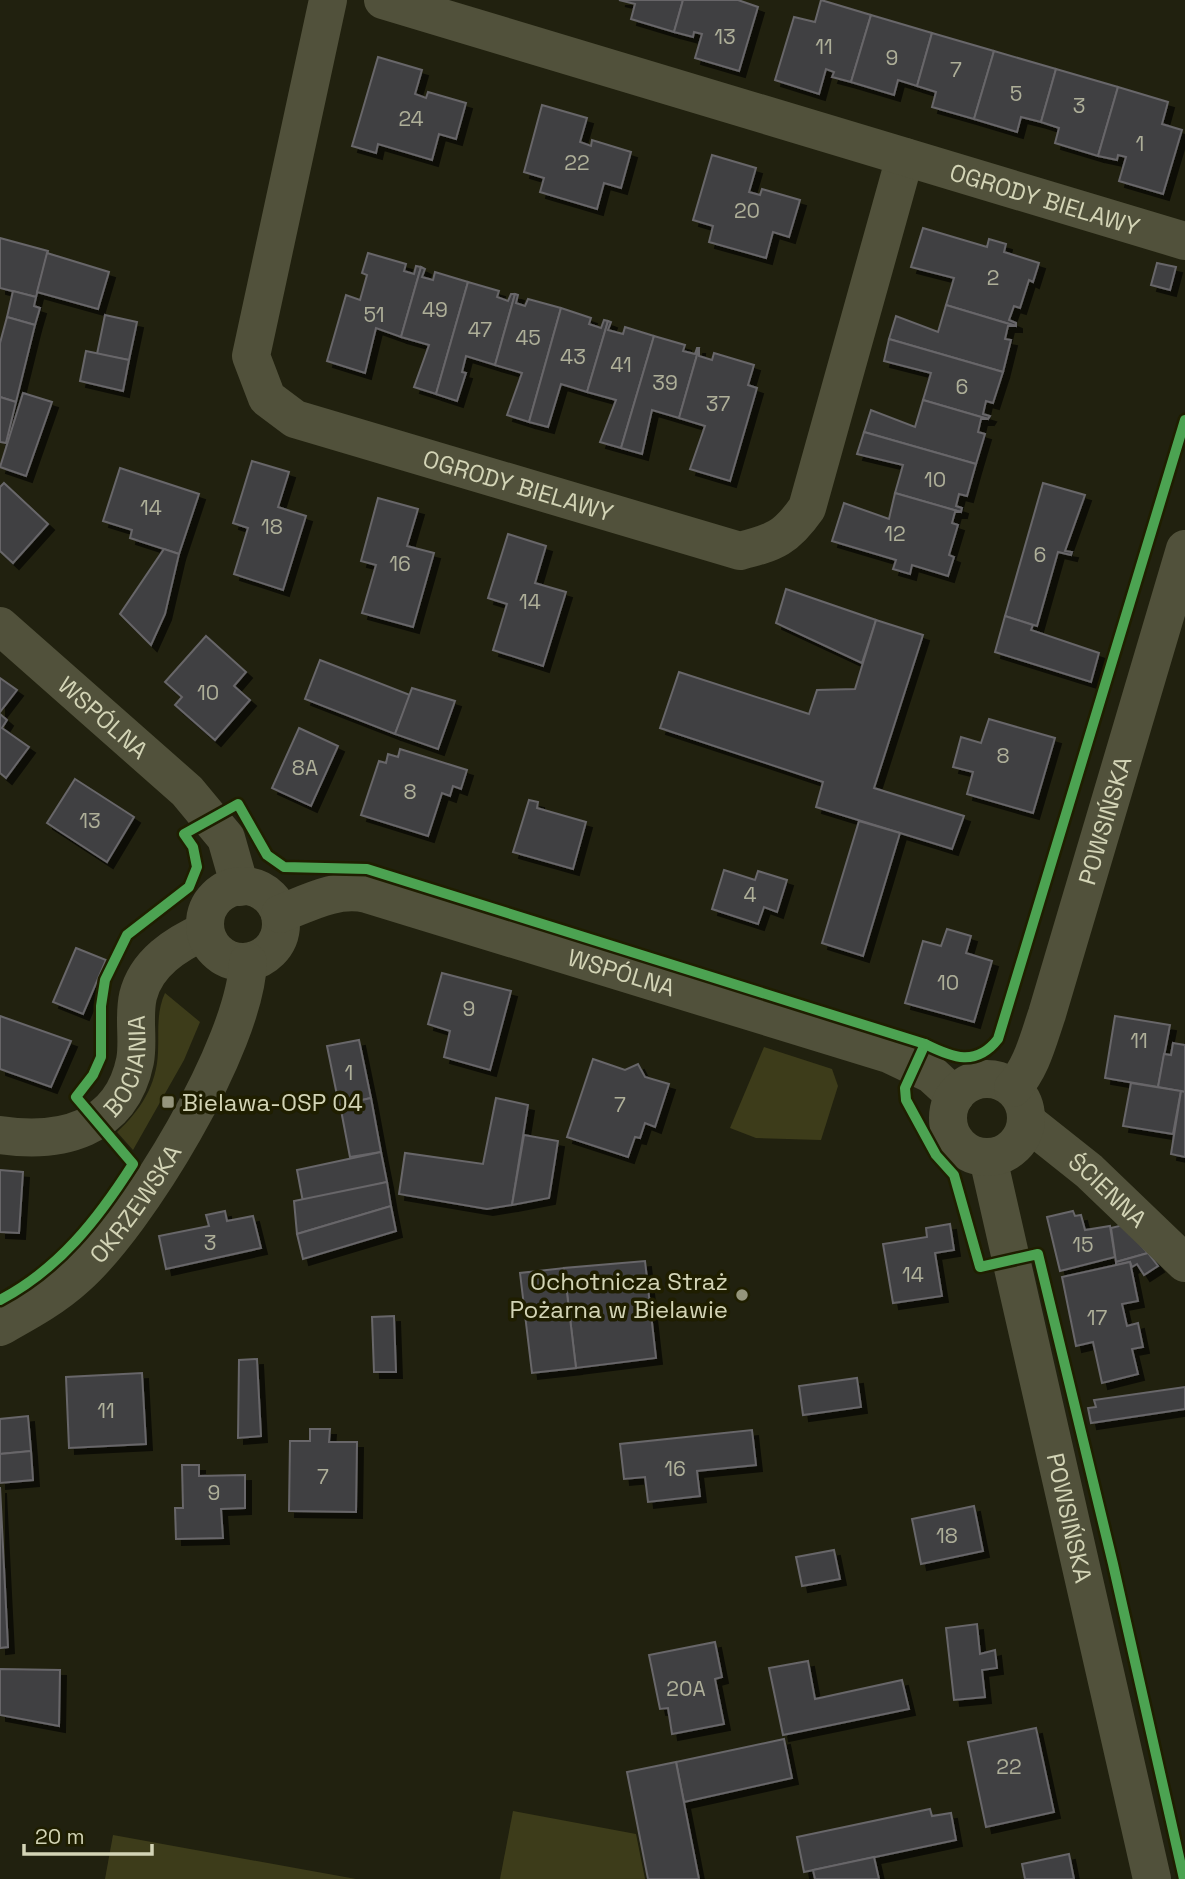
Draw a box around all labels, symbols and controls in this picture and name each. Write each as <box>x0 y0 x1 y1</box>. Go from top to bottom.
house number: 13 <box>714 23 736 50</box>
house number: 11 <box>815 33 833 60</box>
house number: 9 <box>886 44 898 71</box>
house number: 7 <box>950 56 962 83</box>
house number: 5 <box>1010 80 1022 107</box>
house number: 3 <box>1073 92 1085 119</box>
house number: 24 <box>398 105 424 132</box>
house number: 1 <box>1136 130 1144 157</box>
house number: 22 <box>564 149 590 176</box>
street label: OGRODY BIELAWY <box>946 156 1144 242</box>
house number: 20 <box>734 197 760 224</box>
house number: 2 <box>987 264 999 291</box>
house number: 49 <box>422 296 448 323</box>
house number: 51 <box>363 301 385 328</box>
house number: 47 <box>468 316 492 343</box>
house number: 45 <box>515 324 541 351</box>
house number: 43 <box>560 343 586 370</box>
house number: 41 <box>610 351 632 378</box>
house number: 39 <box>652 369 678 396</box>
house number: 6 <box>956 373 968 400</box>
house number: 37 <box>706 390 730 417</box>
street label: OGRODY BIELAWY <box>419 442 617 528</box>
house number: 10 <box>924 466 946 493</box>
house number: 14 <box>140 494 162 521</box>
house number: 18 <box>261 513 283 540</box>
house number: 12 <box>884 520 906 547</box>
house number: 6 <box>1034 541 1046 568</box>
house number: 16 <box>389 550 411 577</box>
house number: 14 <box>519 588 541 615</box>
street label: WSPÓLNA <box>52 669 155 765</box>
house number: 10 <box>197 679 219 706</box>
house number: 8 <box>996 742 1010 769</box>
street label: POWSIŃSKA <box>1071 753 1138 888</box>
house number: 8A <box>292 754 318 781</box>
house number: 8 <box>403 778 417 805</box>
house number: 13 <box>79 807 101 834</box>
house number: 4 <box>743 881 757 908</box>
street label: WSPÓLNA <box>564 941 679 1003</box>
house number: 10 <box>937 969 959 996</box>
house number: 9 <box>463 995 475 1022</box>
street label: BOCIANIA <box>96 1015 152 1123</box>
house number: 11 <box>1130 1027 1148 1054</box>
house number: 1 <box>345 1059 353 1086</box>
place label: Bielawa-OSP 04 <box>182 1087 363 1118</box>
house number: 7 <box>614 1091 626 1118</box>
marker: Bielawa-OSP 04 <box>160 1094 176 1110</box>
street label: OKRZEWSKA <box>82 1138 188 1269</box>
street label: ŚCIENNA <box>1062 1145 1154 1234</box>
house number: 3 <box>204 1229 216 1256</box>
house number: 15 <box>1072 1231 1094 1258</box>
house number: 14 <box>902 1261 924 1288</box>
place label: Ochotnicza Straż Pożarna w Bielawie <box>510 1266 728 1325</box>
marker: Ochotnicza Straż Pożarna w Bielawie <box>734 1287 750 1303</box>
house number: 17 <box>1087 1304 1107 1331</box>
house number: 11 <box>97 1397 115 1424</box>
street label: POWSIŃSKA <box>1040 1450 1100 1586</box>
house number: 16 <box>664 1455 686 1482</box>
house number: 7 <box>317 1463 329 1490</box>
house number: 9 <box>208 1479 220 1506</box>
house number: 18 <box>936 1522 958 1549</box>
house number: 20A <box>666 1675 706 1702</box>
house number: 22 <box>996 1753 1022 1780</box>
scale bar <box>24 1812 152 1856</box>
text: 20 m <box>35 1823 85 1850</box>

